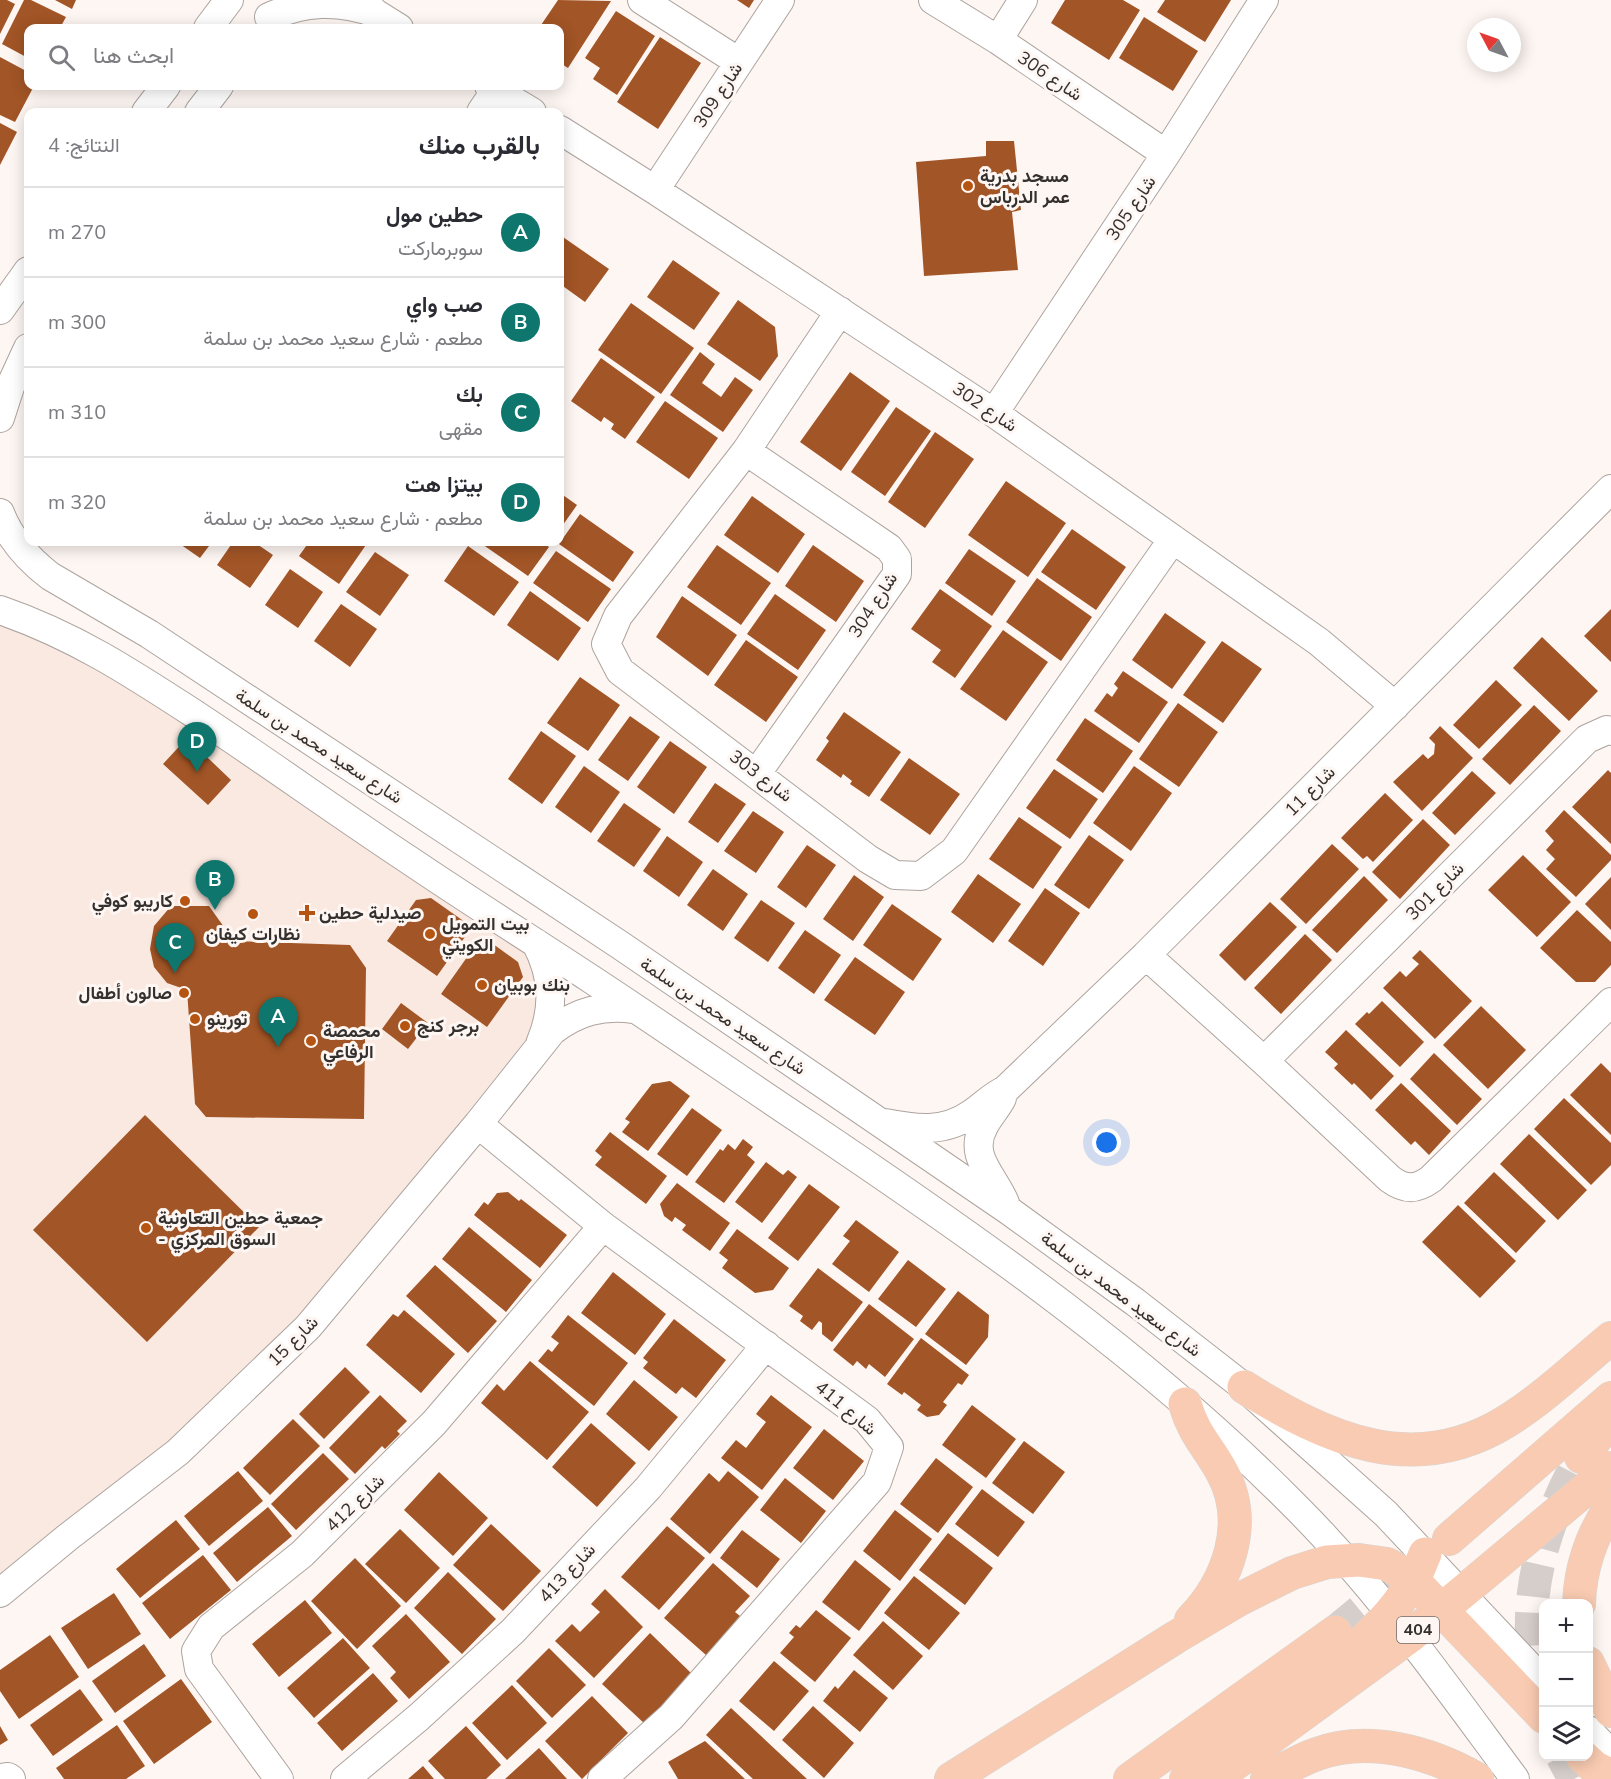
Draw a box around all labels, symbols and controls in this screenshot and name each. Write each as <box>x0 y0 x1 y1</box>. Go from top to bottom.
north arrow <box>1467 18 1521 72</box>
search box <box>24 24 564 90</box>
icon: search <box>45 41 78 74</box>
text: ابحث هنا <box>93 41 174 71</box>
street label: شارع 306 <box>1013 46 1087 106</box>
street label: شارع 309 <box>688 58 748 132</box>
text: بالقرب منك <box>419 128 540 163</box>
text: النتائج: 4 <box>48 132 120 159</box>
place label: مسجد بدرية عمر الدرباس <box>980 164 1070 209</box>
street label: شارع 305 <box>1101 171 1161 245</box>
marker: مسجد بدرية عمر الدرباس <box>961 179 975 193</box>
text: حطين مول <box>386 200 483 230</box>
text: 270 m <box>48 219 106 246</box>
text: A <box>513 219 528 246</box>
text: سوبرماركت <box>398 235 483 262</box>
text: صب واي <box>406 290 483 320</box>
text: 300 m <box>48 309 106 336</box>
text: B <box>514 309 527 336</box>
text: مطعم · شارع سعيد محمد بن سلمة <box>203 325 483 352</box>
street label: شارع 302 <box>948 377 1022 437</box>
text: بك <box>456 380 483 410</box>
text: 310 m <box>48 399 106 426</box>
text: C <box>514 399 527 426</box>
text: مقهى <box>439 415 483 442</box>
text: بيتزا هت <box>405 470 483 500</box>
text: 320 m <box>48 489 106 516</box>
text: D <box>513 489 528 516</box>
text: مطعم · شارع سعيد محمد بن سلمة <box>203 505 483 532</box>
street label: شارع 304 <box>843 568 903 642</box>
street label: شارع سعيد محمد بن سلمة <box>231 683 407 809</box>
pin: D <box>178 722 216 772</box>
street label: شارع 303 <box>725 744 797 808</box>
street label: شارع 11 <box>1279 760 1341 822</box>
street label: شارع 301 <box>1401 857 1469 925</box>
pin: B <box>196 860 234 910</box>
place label: كاريبو كوفي <box>92 889 173 916</box>
marker: كاريبو كوفي <box>178 894 192 908</box>
place label: صيدلية حطين <box>319 901 422 925</box>
marker: صيدلية حطين <box>300 906 314 920</box>
marker: نظارات كيفان <box>246 907 260 921</box>
place label: بيت التمويل الكويتي <box>442 912 529 960</box>
place label: نظارات كيفان <box>206 922 300 946</box>
pin: C <box>156 924 195 973</box>
marker: بيت التمويل الكويتي <box>423 927 437 941</box>
street label: شارع سعيد محمد بن سلمة <box>635 952 811 1080</box>
place label: بنك بوبيان <box>494 973 570 997</box>
marker: بنك بوبيان <box>475 978 489 992</box>
place label: صالون أطفال <box>78 981 172 1005</box>
marker: صالون أطفال <box>177 986 191 1000</box>
pin: A <box>258 998 298 1047</box>
place label: تورينو <box>207 1007 248 1031</box>
marker: تورينو <box>188 1012 202 1026</box>
place label: برجر كنج <box>417 1014 479 1038</box>
place label: محمصة الرفاعي <box>323 1019 381 1067</box>
marker: برجر كنج <box>398 1019 412 1033</box>
marker: محمصة الرفاعي <box>304 1034 318 1048</box>
your location <box>1092 1128 1121 1157</box>
place label: جمعية حطين التعاونية - السوق المركزي <box>158 1206 323 1254</box>
marker: جمعية حطين التعاونية - السوق المركزي <box>139 1221 153 1235</box>
street label: شارع سعيد محمد بن سلمة <box>1036 1226 1206 1362</box>
street label: شارع 15 <box>262 1310 324 1372</box>
street label: شارع 411 <box>810 1375 882 1441</box>
street label: شارع 412 <box>320 1469 390 1537</box>
street label: شارع 413 <box>533 1538 601 1608</box>
map controls <box>1539 1599 1593 1761</box>
button: + <box>1539 1599 1593 1653</box>
road number: 404 <box>1397 1617 1439 1643</box>
button: − <box>1539 1653 1593 1707</box>
button: layers <box>1539 1707 1593 1761</box>

